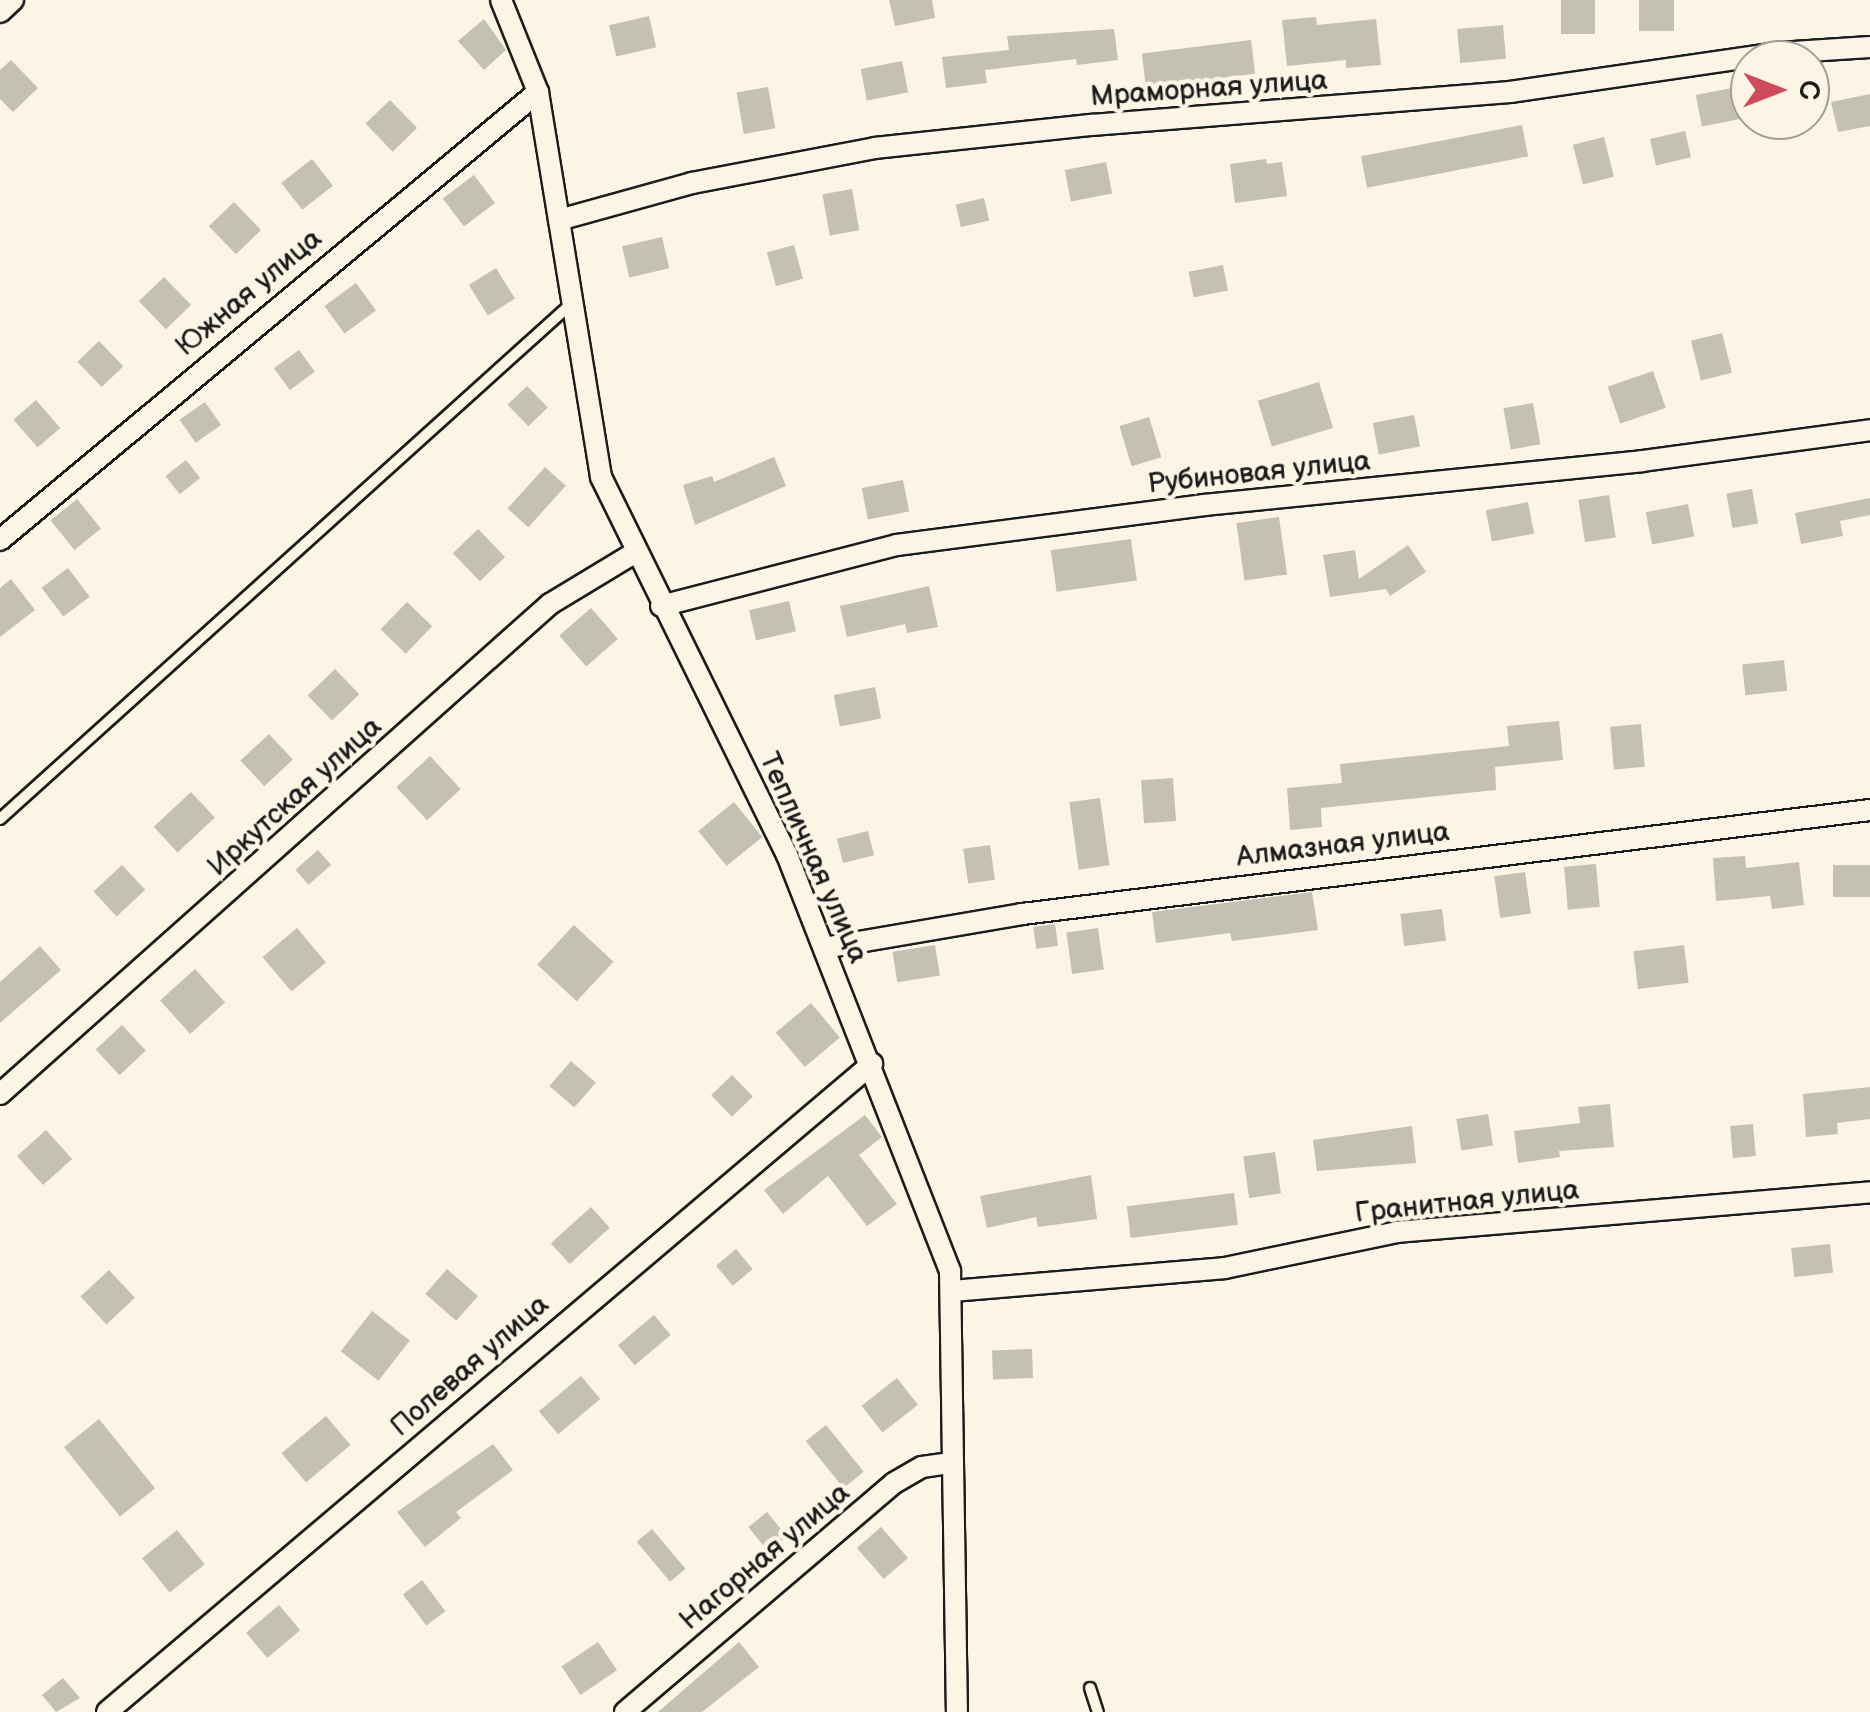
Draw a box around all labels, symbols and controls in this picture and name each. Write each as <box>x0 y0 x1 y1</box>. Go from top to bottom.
north arrow <box>1730 40 1830 140</box>
street label: Мраморная улица <box>1089 64 1329 114</box>
text: С <box>1792 80 1825 100</box>
street label: Южная улица <box>169 222 329 364</box>
street label: Рубиновая улица <box>1146 445 1372 501</box>
street label: Иркутская улица <box>201 710 389 884</box>
street label: Тепличная улица <box>751 747 875 969</box>
street label: Алмазная улица <box>1235 815 1451 875</box>
street label: Гранитная улица <box>1353 1174 1581 1230</box>
street label: Полевая улица <box>384 1288 556 1444</box>
street label: Нагорная улица <box>673 1476 857 1638</box>

